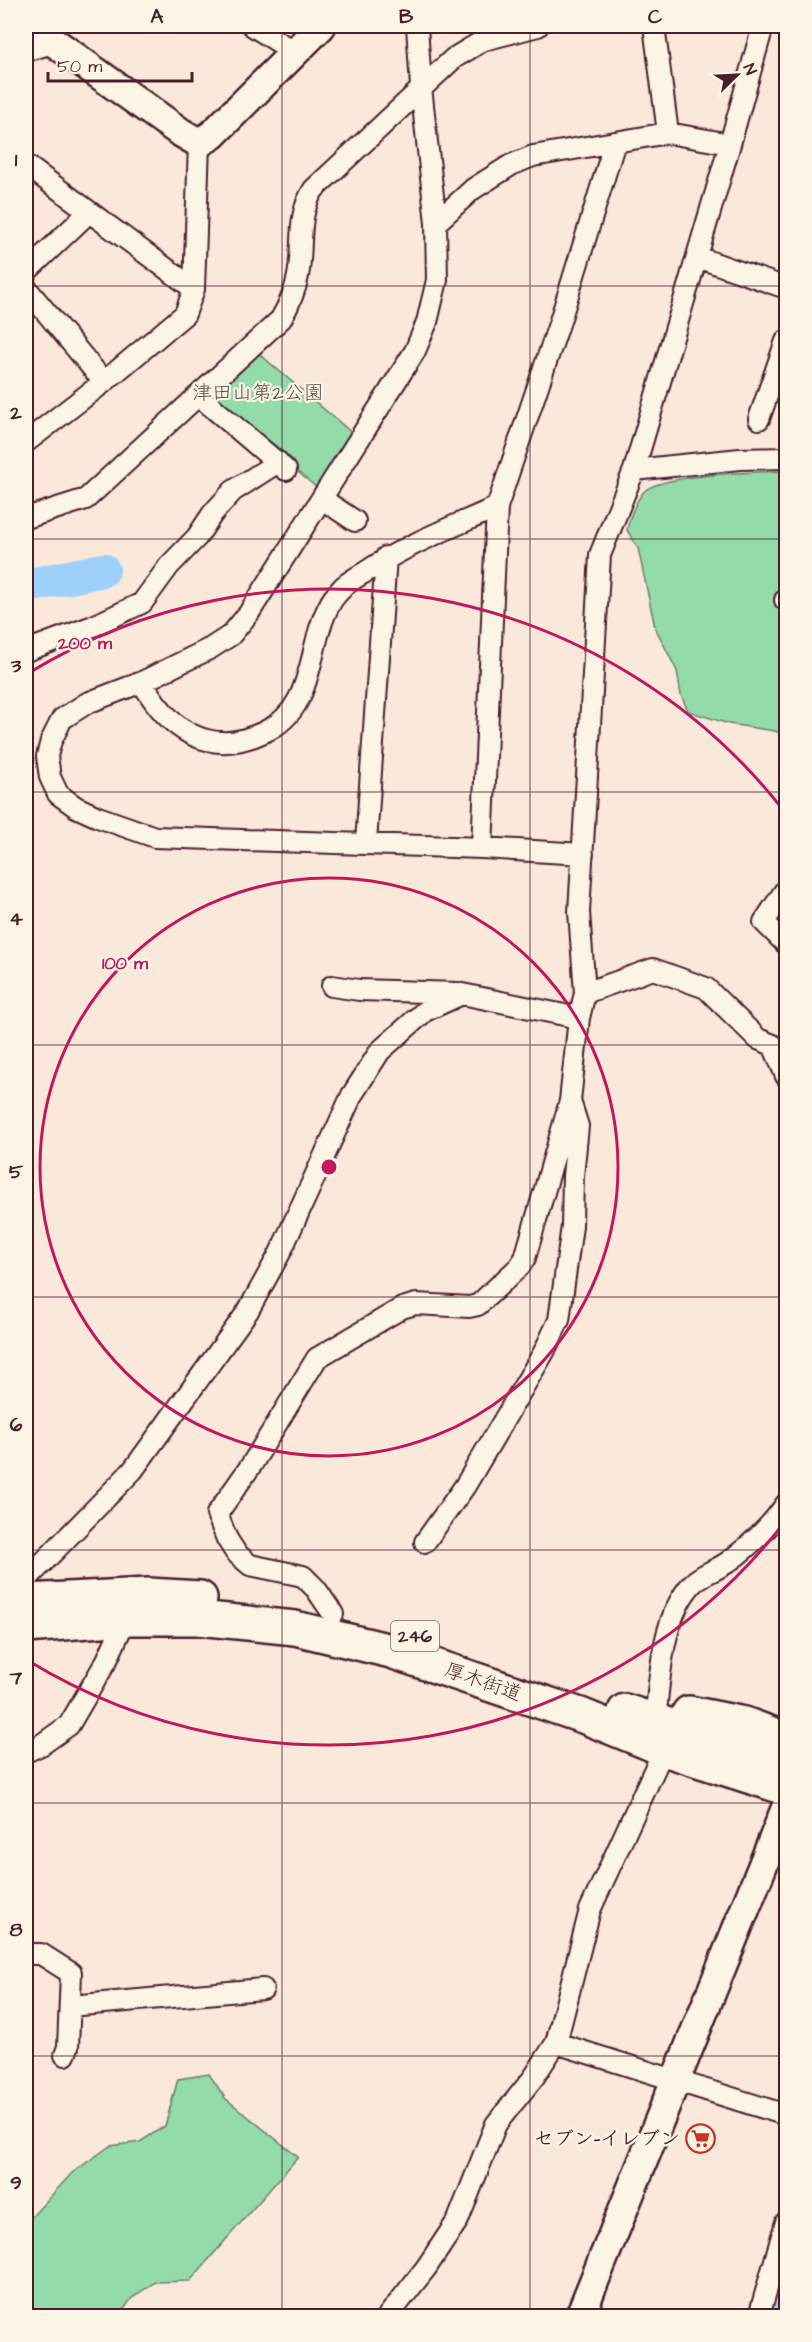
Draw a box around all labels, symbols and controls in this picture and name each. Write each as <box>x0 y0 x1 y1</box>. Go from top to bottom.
text: A <box>151 3 164 31</box>
text: B <box>399 3 414 31</box>
text: C <box>648 3 663 31</box>
scale bar <box>48 45 192 83</box>
north arrow <box>707 45 767 105</box>
text: 50 m <box>57 54 102 79</box>
text: N <box>738 60 762 78</box>
text: 1 <box>15 146 18 174</box>
park label: 津田山第2公園 <box>192 379 324 407</box>
text: 2 <box>9 399 22 427</box>
text: 200 m <box>57 631 113 656</box>
text: 3 <box>10 652 22 680</box>
text: 4 <box>9 905 23 933</box>
text: 100 m <box>102 951 149 976</box>
centre of rings <box>319 1157 339 1177</box>
text: 5 <box>9 1158 24 1186</box>
text: 6 <box>10 1411 23 1439</box>
road number: 246 <box>391 1621 439 1651</box>
street label: 厚木街道 <box>441 1656 525 1708</box>
text: 7 <box>9 1664 23 1692</box>
text: 8 <box>10 1916 23 1944</box>
supermarket icon: セブン-イレブン <box>685 2123 717 2155</box>
place label: セブン-イレブン <box>534 2125 680 2153</box>
text: 9 <box>10 2169 22 2197</box>

